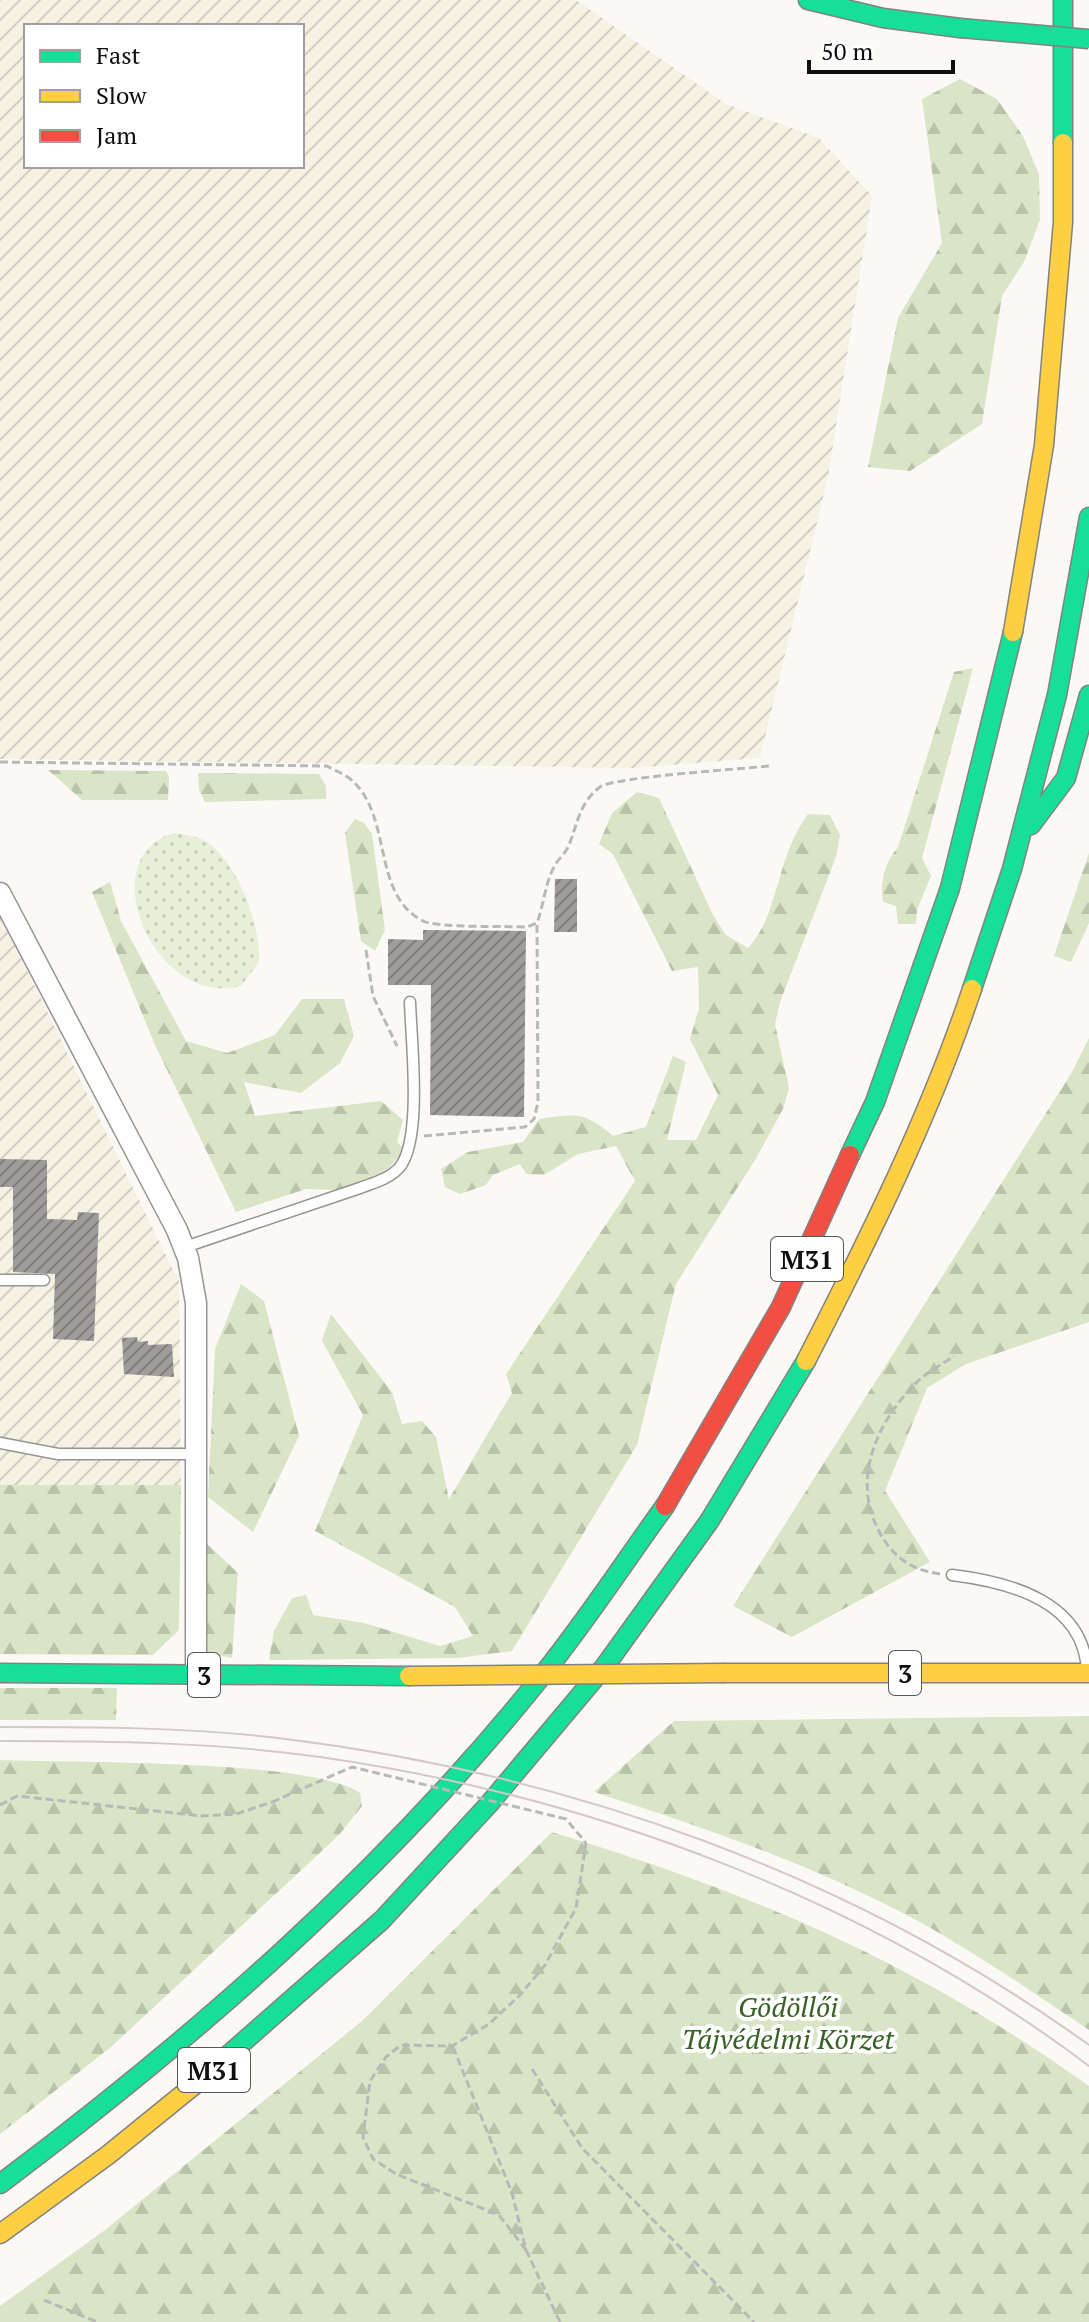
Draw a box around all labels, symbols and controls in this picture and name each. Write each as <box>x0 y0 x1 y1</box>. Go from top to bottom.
legend <box>24 24 304 168</box>
scale bar <box>809 24 953 74</box>
text: 50 m <box>821 35 873 67</box>
text: Fast <box>96 39 141 71</box>
text: Slow <box>96 79 147 111</box>
text: Jam <box>96 119 137 151</box>
road number: M31 <box>771 1237 843 1281</box>
road number: 3 <box>889 1651 921 1695</box>
road number: 3 <box>188 1653 220 1697</box>
park label: Gödöllői Tájvédelmi Körzet <box>682 1988 895 2057</box>
road number: M31 <box>178 2048 250 2092</box>

